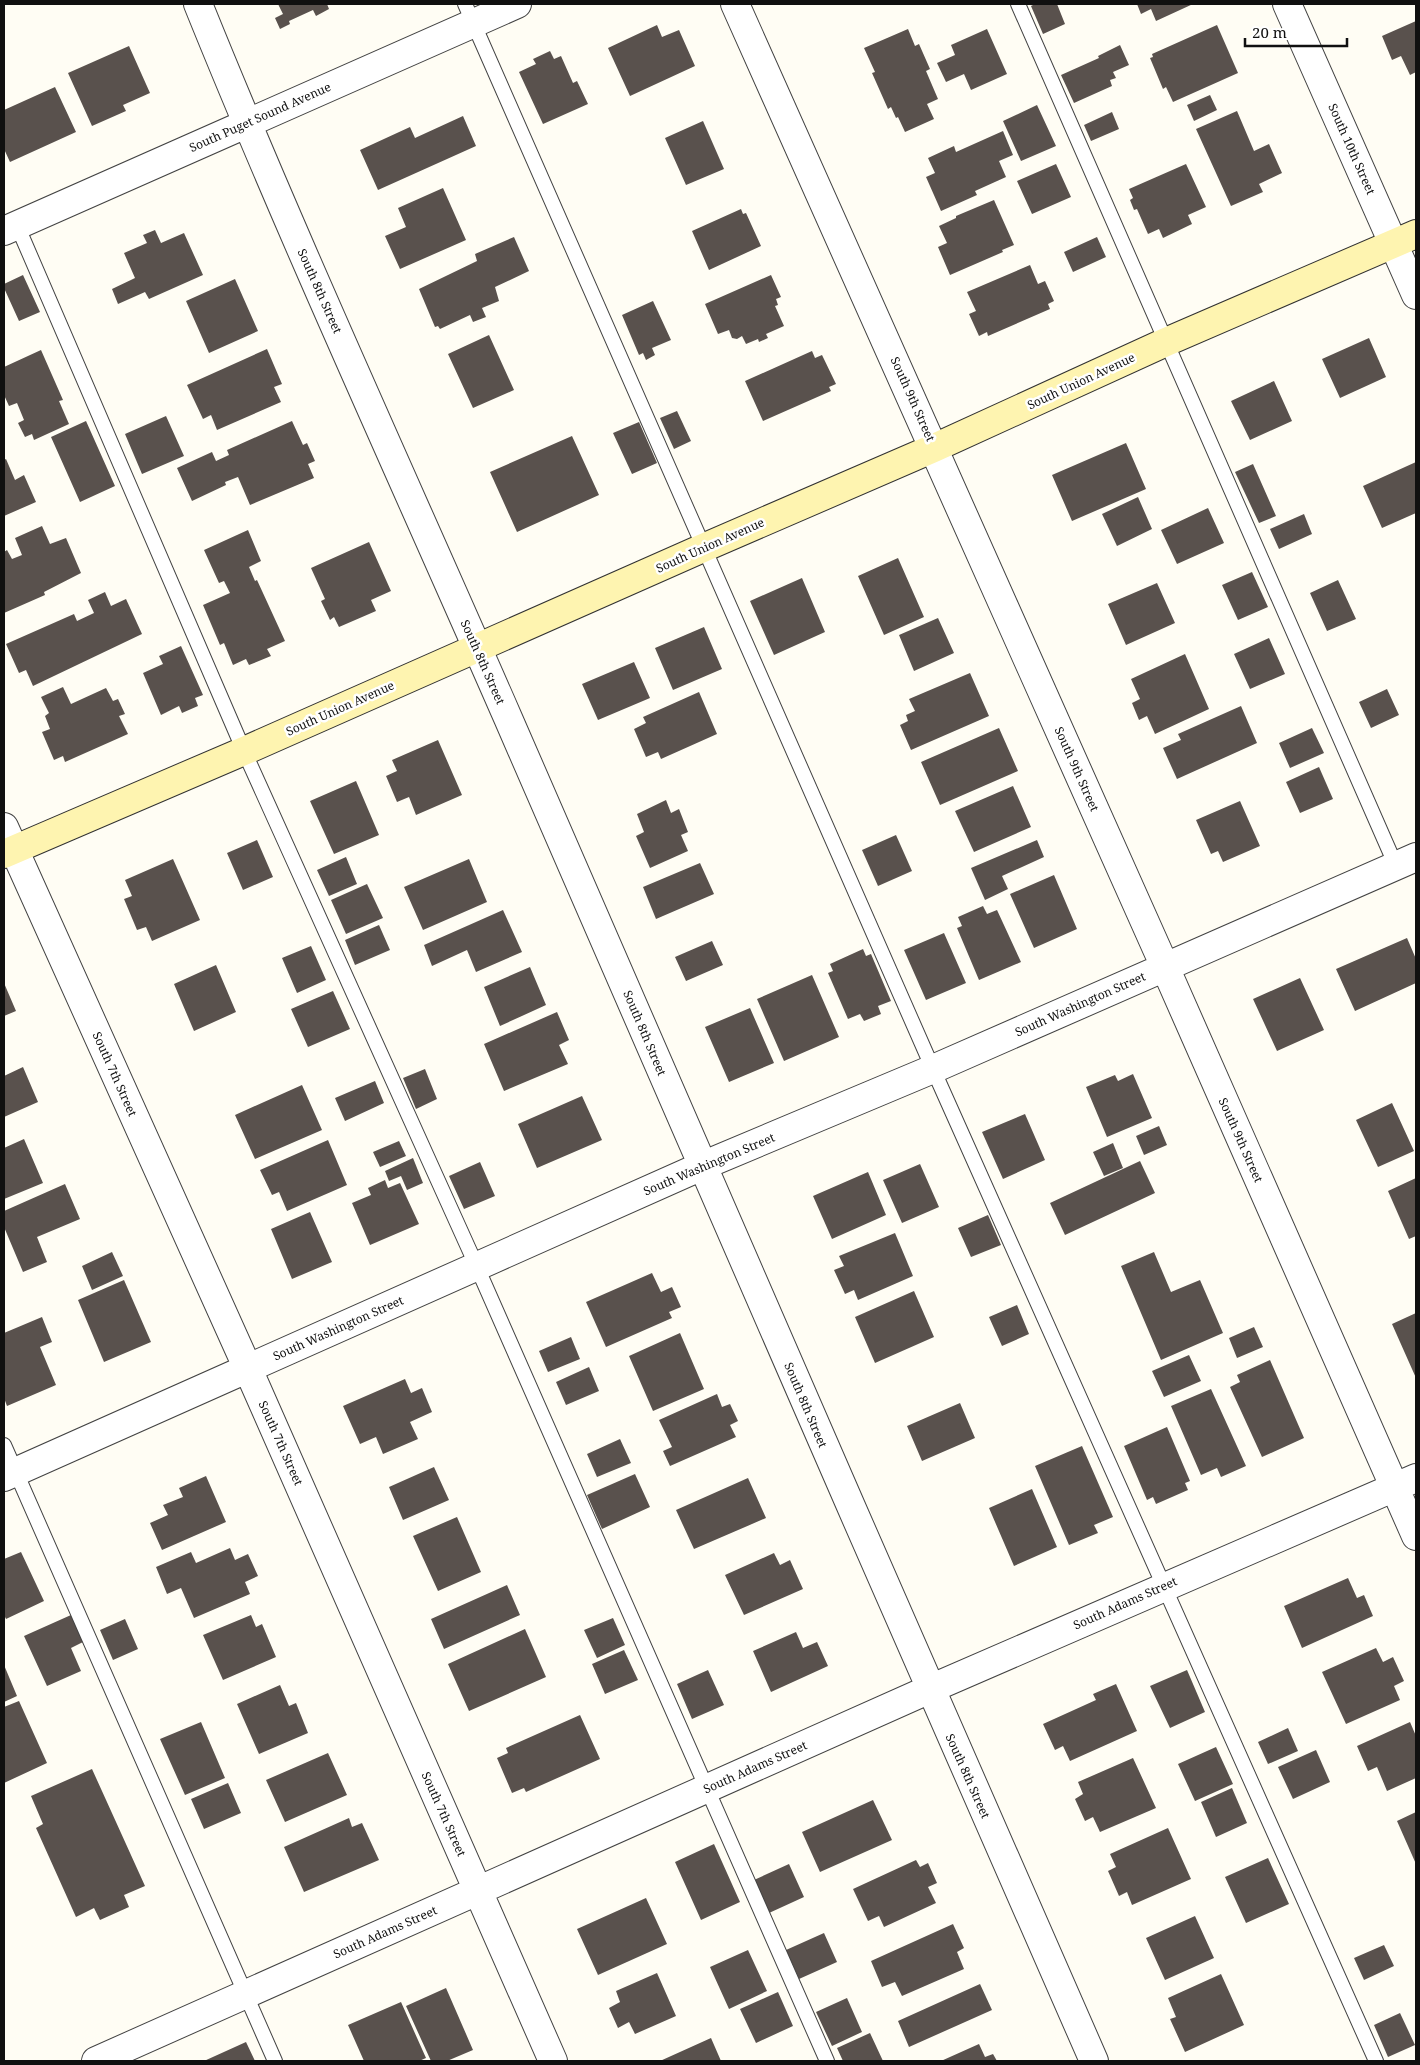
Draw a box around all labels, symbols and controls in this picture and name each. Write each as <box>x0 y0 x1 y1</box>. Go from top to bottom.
scale bar <box>1245 15 1348 47</box>
text: 20 m <box>1252 22 1287 42</box>
street label: South Puget Sound Avenue <box>187 78 333 156</box>
street label: South 10th Street <box>1324 101 1380 197</box>
street label: South 8th Street <box>294 246 346 336</box>
street label: South Union Avenue <box>1024 349 1138 413</box>
street label: South 9th Street <box>887 354 939 444</box>
street label: South Union Avenue <box>653 513 767 577</box>
street label: South 8th Street <box>457 617 509 707</box>
street label: South Union Avenue <box>283 676 397 740</box>
street label: South 9th Street <box>1051 724 1103 814</box>
street label: South Washington Street <box>1012 968 1148 1040</box>
street label: South 8th Street <box>619 988 671 1078</box>
street label: South 7th Street <box>89 1029 141 1119</box>
street label: South 9th Street <box>1215 1095 1267 1185</box>
street label: South Washington Street <box>641 1129 777 1199</box>
street label: South Washington Street <box>270 1292 406 1364</box>
street label: South 8th Street <box>780 1360 832 1450</box>
street label: South 7th Street <box>255 1398 307 1488</box>
street label: South Adams Street <box>1071 1573 1179 1633</box>
street label: South 8th Street <box>942 1731 994 1821</box>
street label: South Adams Street <box>701 1737 809 1797</box>
street label: South 7th Street <box>418 1769 470 1859</box>
street label: South Adams Street <box>331 1902 439 1962</box>

